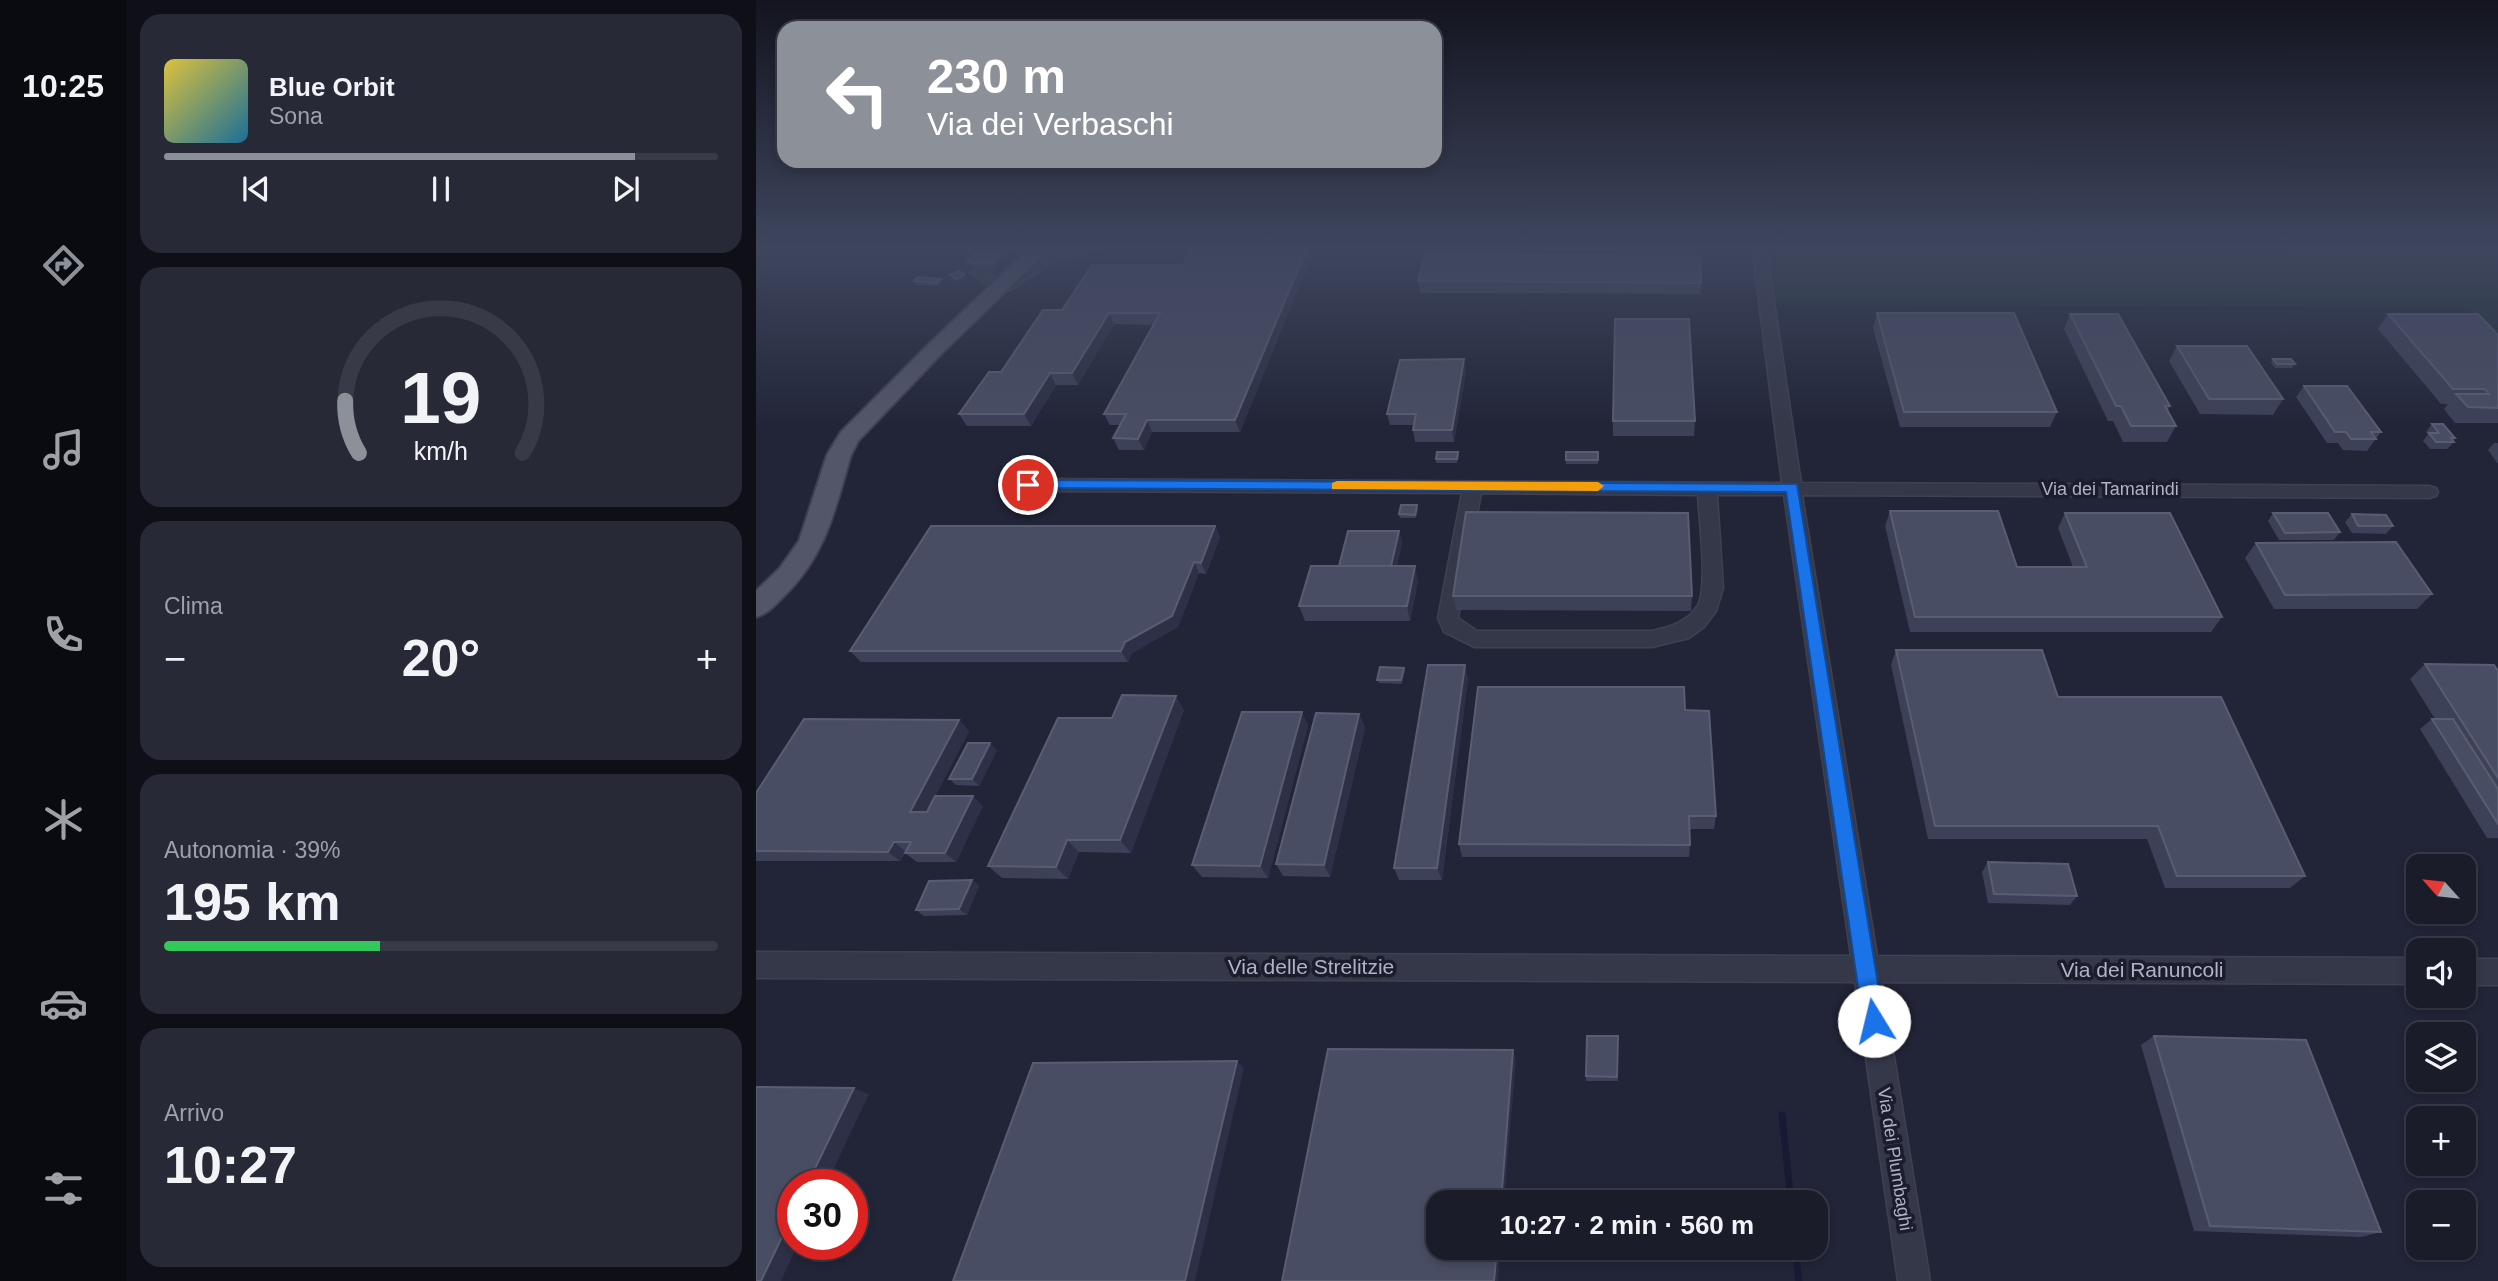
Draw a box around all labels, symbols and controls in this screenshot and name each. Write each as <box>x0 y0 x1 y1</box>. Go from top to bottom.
icon: left <box>812 49 903 140</box>
text: 230 m <box>927 49 1066 103</box>
text: 10:25 <box>22 68 104 104</box>
text: Blue Orbit <box>269 72 395 102</box>
text: Sona <box>269 103 323 129</box>
text: Via dei Verbaschi <box>927 106 1174 142</box>
icon: previous <box>237 170 275 208</box>
icon: pause <box>422 170 460 208</box>
icon: next <box>607 170 645 208</box>
icon: directions <box>39 241 88 290</box>
text: 19 <box>401 358 481 439</box>
icon: music <box>39 425 88 474</box>
text: km/h <box>414 437 468 465</box>
pin <box>998 455 1058 515</box>
icon: arrive <box>1009 466 1047 504</box>
street label: Via dei Tamarindi <box>2041 479 2179 499</box>
text: Clima <box>164 593 223 619</box>
icon: phone <box>39 610 88 659</box>
text: 20° <box>402 629 480 687</box>
text: − <box>164 638 186 680</box>
text: + <box>696 638 718 680</box>
icon: climate <box>39 795 88 844</box>
text: Autonomia · 39% <box>164 837 340 863</box>
north arrow <box>2406 854 2476 924</box>
map controls <box>2406 854 2476 1260</box>
text: 195 km <box>164 873 340 931</box>
button: sound <box>2406 938 2476 1008</box>
street label: Via delle Strelitzie <box>1228 955 1394 978</box>
street label: Via dei Ranuncoli <box>2060 958 2224 981</box>
icon: car <box>39 979 88 1028</box>
position arrow <box>1837 984 1911 1058</box>
button: layers <box>2406 1022 2476 1092</box>
street label: Via dei Plumbaghi <box>1874 1086 1916 1232</box>
text: Arrivo <box>164 1100 224 1126</box>
button: + <box>2406 1106 2476 1176</box>
text: 10:27 <box>164 1136 297 1194</box>
icon: filters <box>39 1164 88 1213</box>
speed limit sign: 30 <box>777 1169 868 1260</box>
button: − <box>2406 1190 2476 1260</box>
text: 10:27 · 2 min · 560 m <box>1500 1210 1754 1240</box>

